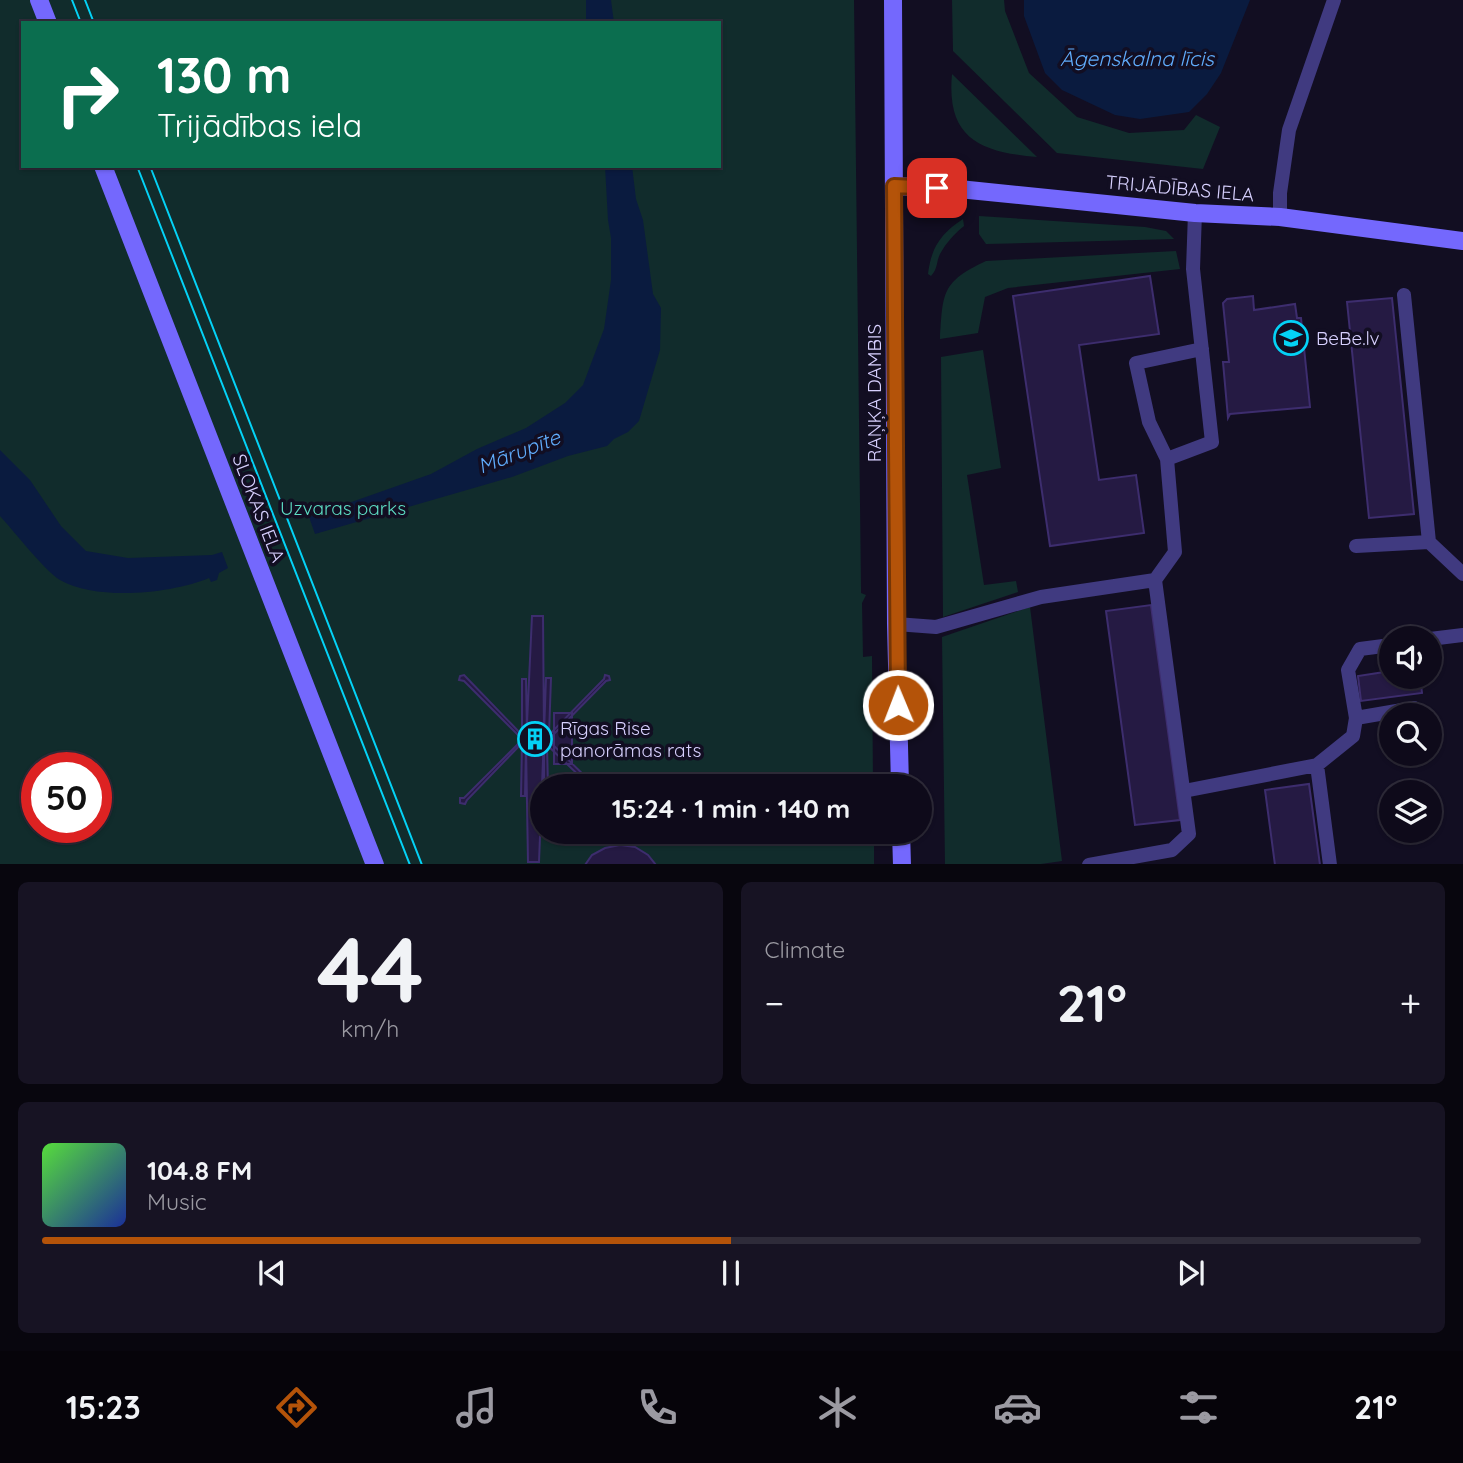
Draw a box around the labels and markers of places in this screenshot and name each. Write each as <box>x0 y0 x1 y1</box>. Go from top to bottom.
pin <box>907 158 967 218</box>
school or university icon: BeBe.lv <box>1272 319 1310 357</box>
place label: BeBe.lv <box>1316 326 1380 350</box>
place label: Rīgas Rise panorāmas rats <box>560 716 701 762</box>
building icon: Rīgas Rise panorāmas rats <box>516 720 554 758</box>

